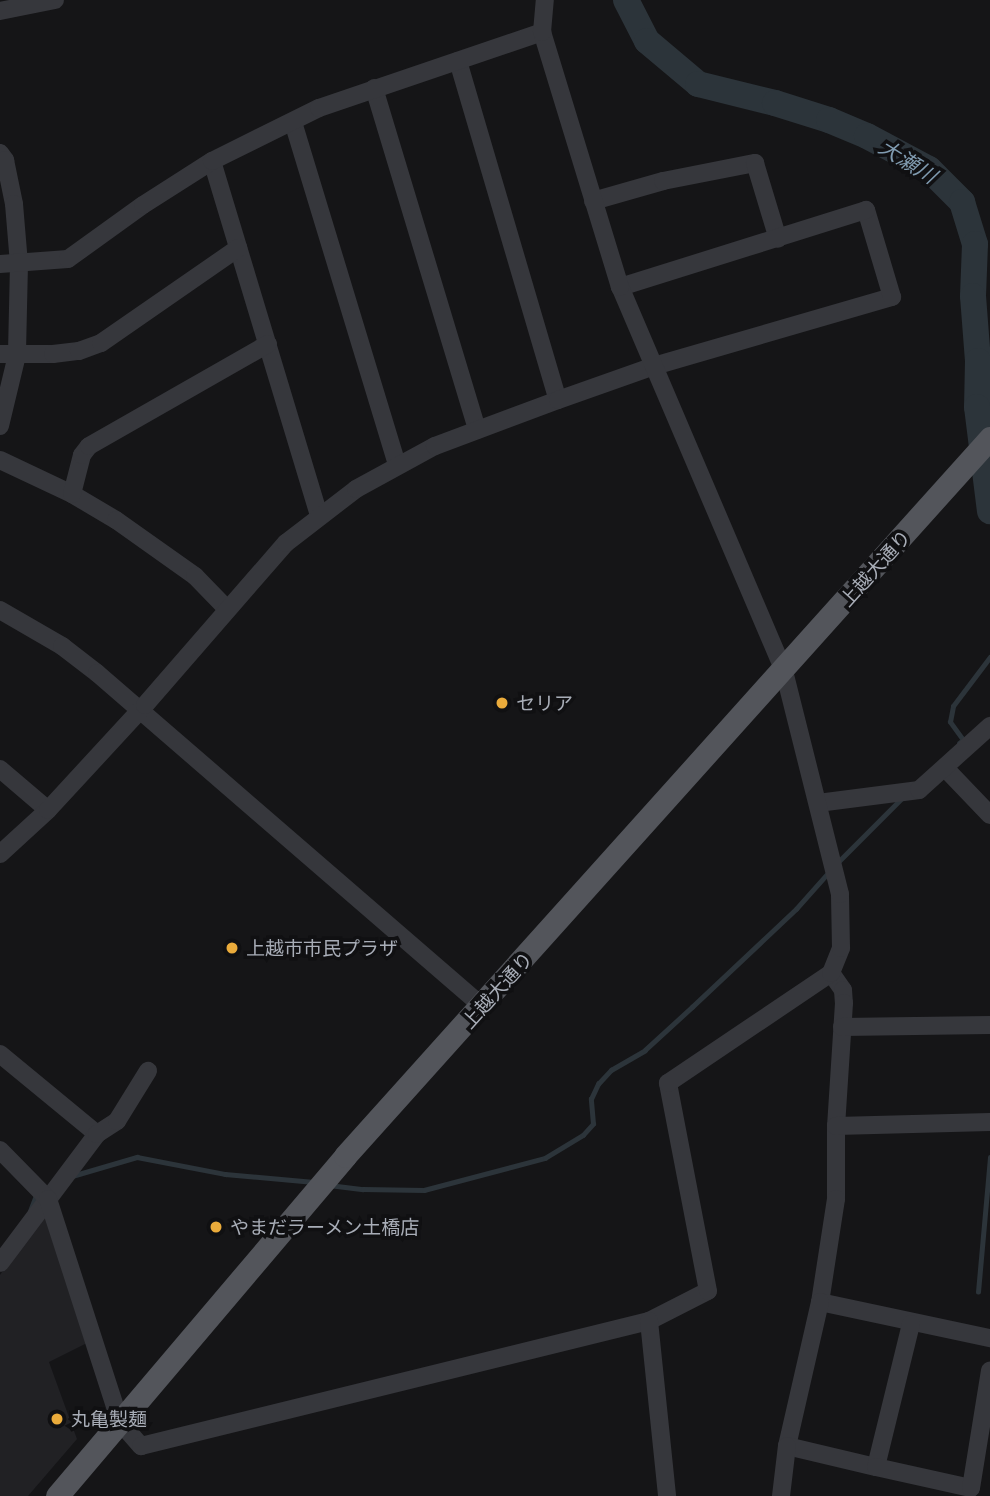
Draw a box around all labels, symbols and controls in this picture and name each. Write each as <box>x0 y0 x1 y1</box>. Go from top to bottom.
water label: 大瀬川 <box>875 134 941 188</box>
street label: 上越大通り <box>835 525 915 611</box>
place label: セリア <box>516 692 573 714</box>
marker: セリア <box>494 695 510 711</box>
place label: 上越市市民プラザ <box>246 937 398 959</box>
marker: 上越市市民プラザ <box>224 940 240 956</box>
street label: 上越大通り <box>457 947 537 1033</box>
place label: やまだラーメン土橋店 <box>230 1216 420 1238</box>
marker: やまだラーメン土橋店 <box>208 1219 224 1235</box>
place label: 丸亀製麺 <box>71 1408 147 1430</box>
marker: 丸亀製麺 <box>49 1411 65 1427</box>

